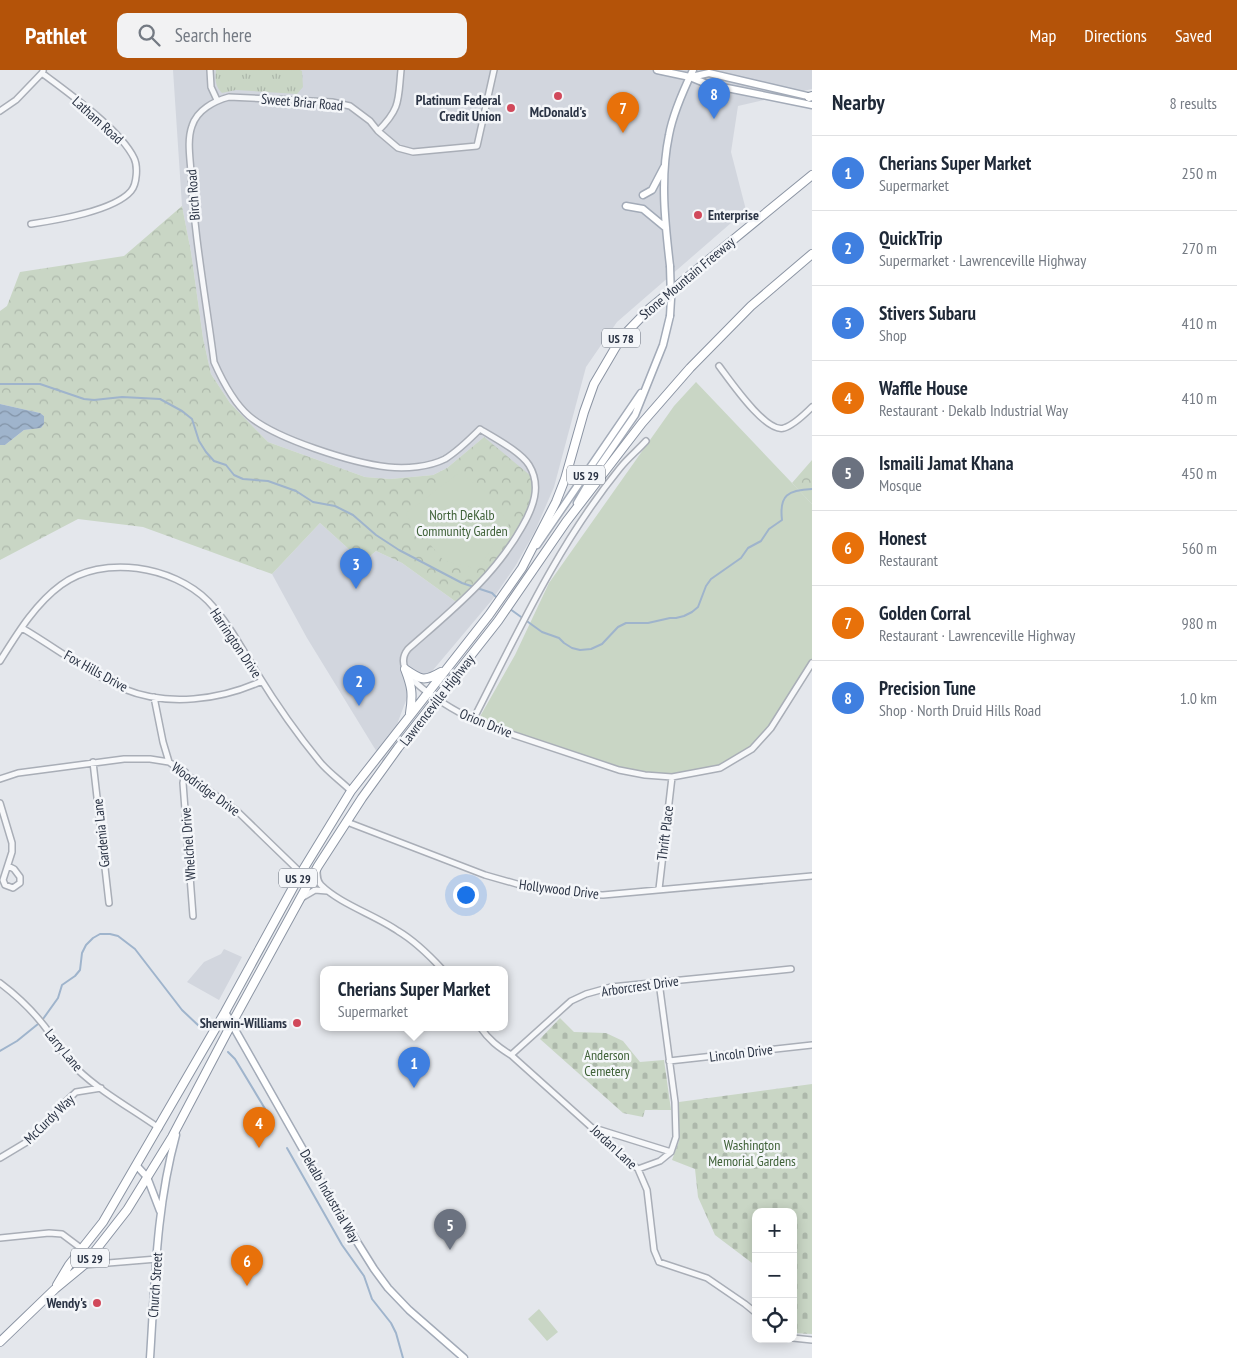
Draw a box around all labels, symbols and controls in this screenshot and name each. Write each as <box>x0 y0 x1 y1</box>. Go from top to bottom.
search box <box>117 13 467 58</box>
text: Pathlet <box>25 20 87 51</box>
icon: search <box>135 21 163 49</box>
text: Search here <box>175 23 252 47</box>
text: Map <box>1030 24 1056 47</box>
text: Directions <box>1084 24 1147 47</box>
text: Saved <box>1175 24 1212 47</box>
pin: 8 <box>698 78 730 119</box>
street label: Sweet Briar Road <box>260 89 344 115</box>
text: Nearby <box>832 89 885 116</box>
marker: McDonald's <box>552 90 564 102</box>
place label: Platinum Federal Credit Union <box>416 91 502 125</box>
street label: Latham Road <box>69 92 127 148</box>
pin: 7 <box>607 92 639 133</box>
text: 8 results <box>1170 93 1217 113</box>
marker: Platinum Federal Credit Union <box>505 102 517 114</box>
place label: McDonald's <box>530 103 586 121</box>
text: Cherians Super Market <box>879 151 1031 175</box>
text: 1 <box>844 163 852 183</box>
text: 250 m <box>1182 163 1217 183</box>
street label: Birch Road <box>182 169 204 221</box>
text: Supermarket <box>879 175 949 195</box>
place label: Enterprise <box>708 206 759 224</box>
marker: Enterprise <box>692 209 704 221</box>
text: QuickTrip <box>879 226 942 250</box>
street label: Stone Mountain Freeway <box>635 232 739 323</box>
text: 2 <box>844 238 852 258</box>
text: 270 m <box>1182 238 1217 258</box>
text: Supermarket · Lawrenceville Highway <box>879 250 1086 270</box>
text: Stivers Subaru <box>879 301 976 325</box>
text: 3 <box>844 313 852 333</box>
text: 410 m <box>1182 313 1217 333</box>
text: Shop <box>879 325 907 345</box>
road number: US 78 <box>602 328 640 348</box>
text: Waffle House <box>879 376 968 400</box>
text: 4 <box>844 388 852 408</box>
text: 410 m <box>1182 388 1217 408</box>
text: Restaurant · Dekalb Industrial Way <box>879 400 1068 420</box>
text: Ismaili Jamat Khana <box>879 451 1014 475</box>
text: 5 <box>844 463 852 483</box>
text: 450 m <box>1182 463 1217 483</box>
road number: US 29 <box>567 466 605 484</box>
text: Mosque <box>879 475 922 495</box>
park label: North DeKalb Community Garden <box>416 506 508 540</box>
text: Honest <box>879 526 926 550</box>
text: 6 <box>844 538 852 558</box>
text: 560 m <box>1182 538 1217 558</box>
pin: 3 <box>340 548 372 589</box>
text: Restaurant <box>879 550 938 570</box>
text: Golden Corral <box>879 601 971 625</box>
street label: Harrington Drive <box>206 605 266 682</box>
text: 7 <box>844 613 852 633</box>
text: 980 m <box>1182 613 1217 633</box>
text: Restaurant · Lawrenceville Highway <box>879 625 1075 645</box>
street label: Fox Hills Drive <box>61 646 131 696</box>
street label: Lawrenceville Highway <box>396 650 479 749</box>
pin: 2 <box>343 665 375 706</box>
text: Precision Tune <box>879 676 976 700</box>
text: 8 <box>844 688 852 708</box>
text: 1.0 km <box>1180 688 1217 708</box>
text: Shop · North Druid Hills Road <box>879 700 1041 720</box>
street label: Orion Drive <box>457 704 515 742</box>
street label: Woodridge Drive <box>168 758 244 820</box>
street label: Gardenia Lane <box>88 798 114 868</box>
street label: Thrift Place <box>653 804 677 862</box>
street label: Whelchel Drive <box>176 807 200 881</box>
road number: US 29 <box>279 868 317 888</box>
street label: Hollywood Drive <box>518 875 600 903</box>
your location <box>453 882 479 908</box>
popup <box>320 966 508 1031</box>
street label: Arborcrest Drive <box>600 972 680 1000</box>
text: Cherians Super Market <box>338 977 490 1001</box>
text: Supermarket <box>338 1001 408 1021</box>
place label: Sherwin-Williams <box>200 1014 287 1032</box>
marker: Sherwin-Williams <box>291 1017 303 1029</box>
street label: Larry Lane <box>41 1025 87 1075</box>
street label: Lincoln Drive <box>708 1040 774 1066</box>
park label: Anderson Cemetery <box>584 1046 630 1080</box>
pin: 1 <box>398 1047 430 1088</box>
street label: McCurdy Way <box>20 1090 79 1148</box>
pin: 4 <box>243 1107 275 1148</box>
street label: Jordan Lane <box>586 1120 641 1173</box>
park label: Washington Memorial Gardens <box>708 1136 796 1170</box>
street label: Dekalb Industrial Way <box>296 1146 364 1247</box>
map controls <box>752 1208 797 1343</box>
button: + <box>752 1208 797 1253</box>
pin: 5 <box>434 1209 466 1250</box>
pin: 6 <box>231 1245 263 1286</box>
road number: US 29 <box>71 1248 109 1268</box>
street label: Church Street <box>144 1252 166 1318</box>
button: − <box>752 1253 797 1298</box>
place label: Wendy's <box>45 1294 87 1312</box>
marker: Wendy's <box>91 1297 103 1309</box>
button: locate <box>752 1298 797 1343</box>

